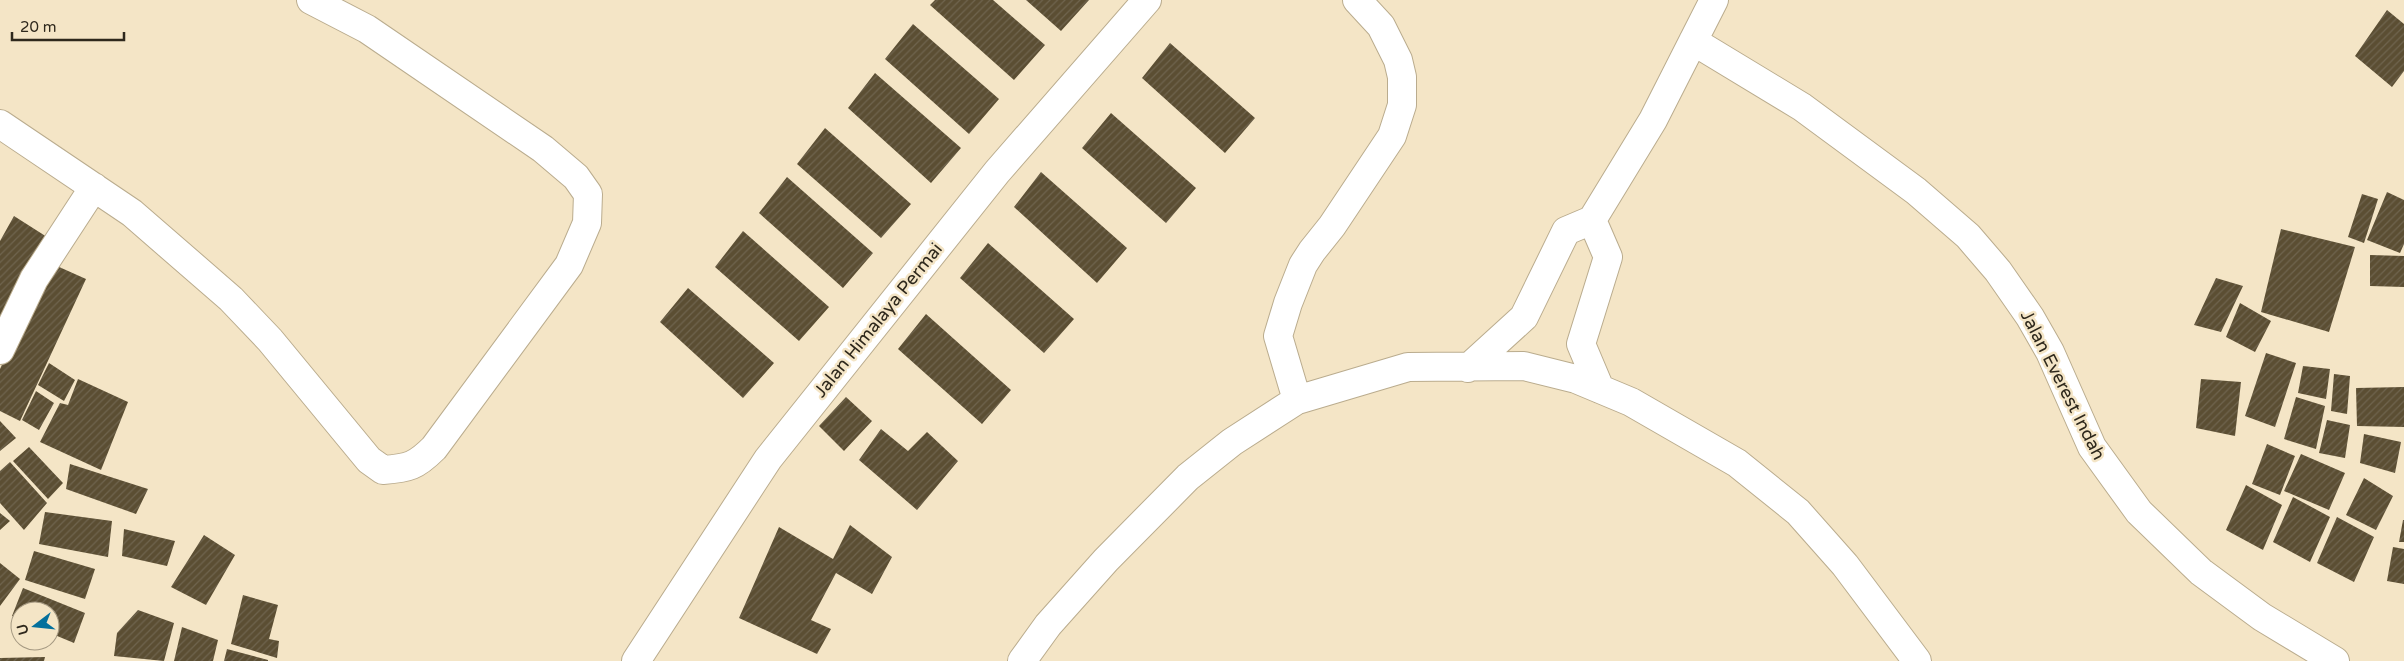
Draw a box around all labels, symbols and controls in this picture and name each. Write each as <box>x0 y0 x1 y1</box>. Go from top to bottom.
scale bar <box>12 10 125 42</box>
text: 20 m <box>20 18 57 36</box>
street label: Jalan Himalaya Permai <box>809 238 947 402</box>
street label: Jalan Everest Indah <box>2016 307 2110 463</box>
north arrow <box>10 601 60 651</box>
text: U <box>13 622 33 637</box>

